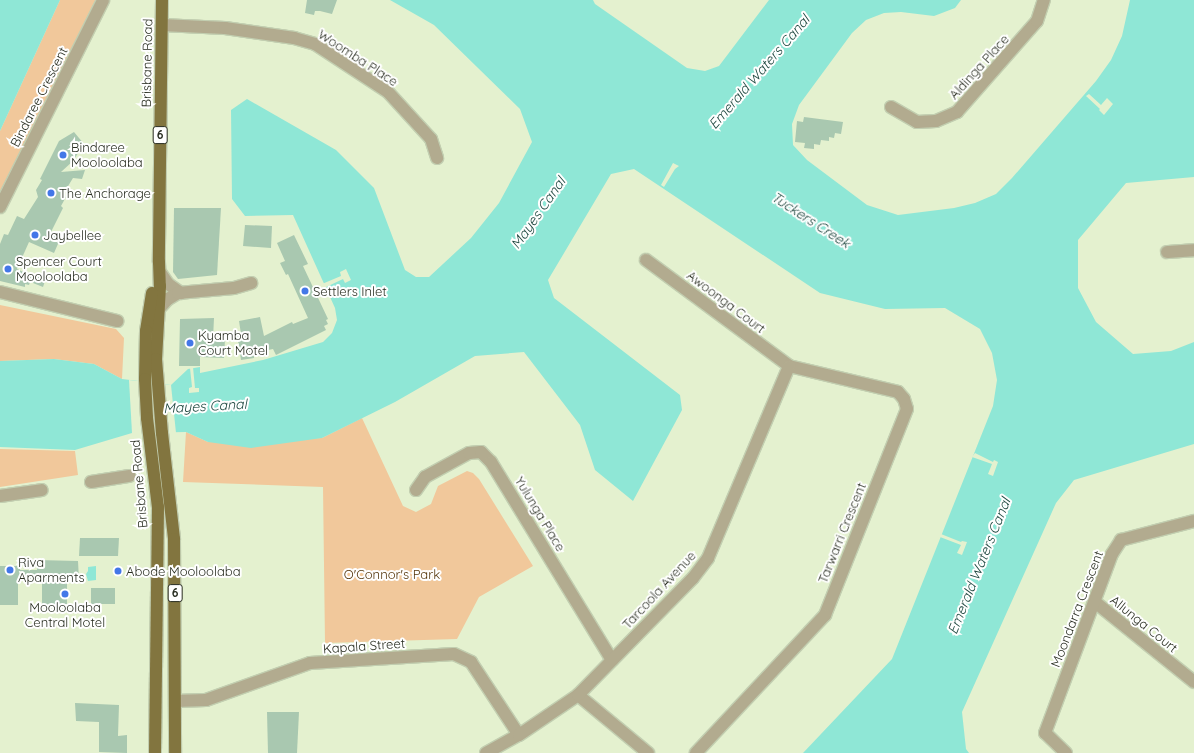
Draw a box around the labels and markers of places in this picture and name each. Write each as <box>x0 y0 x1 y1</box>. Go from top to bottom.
place label: Bindaree Mooloolaba <box>71 140 143 171</box>
marker: Bindaree Mooloolaba <box>58 150 68 160</box>
place label: The Anchorage <box>59 185 151 201</box>
marker: The Anchorage <box>46 188 56 198</box>
place label: Jaybellee <box>43 227 101 243</box>
marker: Jaybellee <box>30 230 40 240</box>
place label: Spencer Court Mooloolaba <box>16 254 102 285</box>
marker: Spencer Court Mooloolaba <box>3 264 13 274</box>
place label: Settlers Inlet <box>313 283 387 299</box>
marker: Settlers Inlet <box>300 286 310 296</box>
place label: Kyamba Court Motel <box>198 328 268 359</box>
marker: Kyamba Court Motel <box>185 338 195 348</box>
place label: Riva Aparments <box>18 555 85 586</box>
place label: Abode Mooloolaba <box>126 563 241 579</box>
marker: Riva Aparments <box>5 565 15 575</box>
marker: Abode Mooloolaba <box>113 566 123 576</box>
marker: Mooloolaba Central Motel <box>60 589 70 599</box>
place label: Mooloolaba Central Motel <box>25 600 105 631</box>

